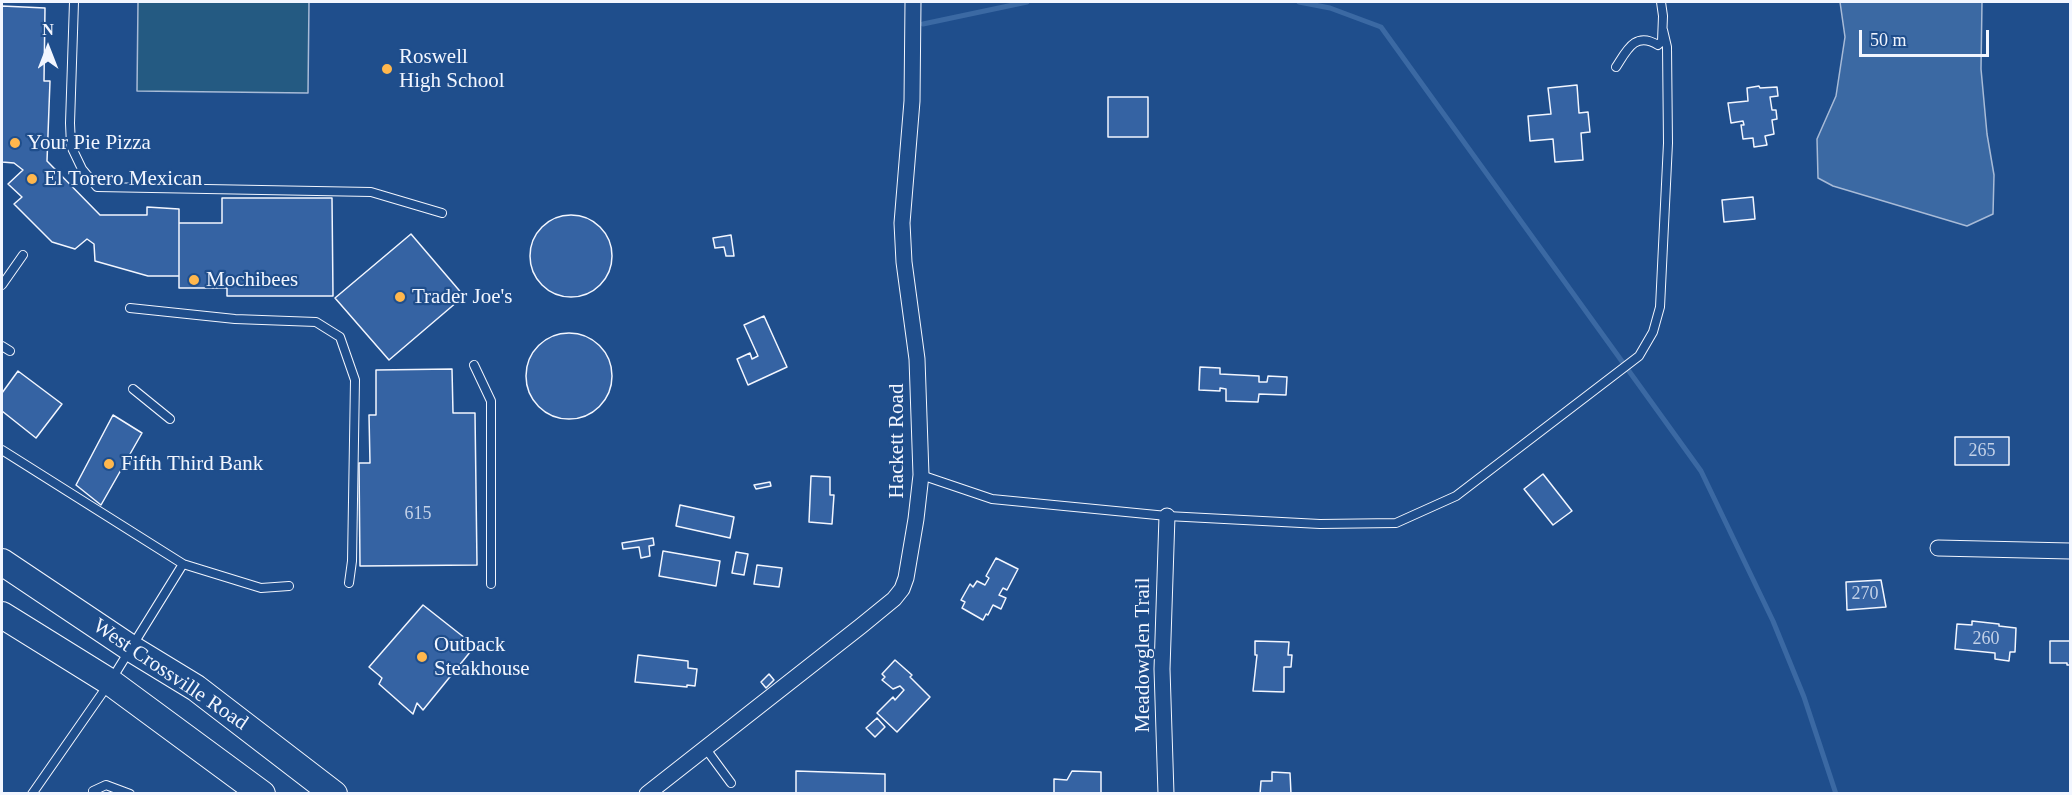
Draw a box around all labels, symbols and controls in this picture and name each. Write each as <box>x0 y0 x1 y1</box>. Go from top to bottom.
north arrow <box>18 18 78 78</box>
scale bar <box>1862 18 1992 56</box>
text: N <box>42 21 54 38</box>
text: 50 m <box>1870 30 1907 50</box>
place label: Roswell High School <box>399 44 505 94</box>
marker: Roswell High School <box>380 62 394 76</box>
place label: Your Pie Pizza <box>27 130 151 156</box>
marker: Your Pie Pizza <box>8 136 22 150</box>
place label: El Torero Mexican <box>44 166 202 192</box>
marker: El Torero Mexican <box>25 172 39 186</box>
place label: Mochibees <box>206 267 298 293</box>
marker: Mochibees <box>187 273 201 287</box>
place label: Trader Joe's <box>412 284 512 310</box>
marker: Trader Joe's <box>393 290 407 304</box>
street label: Hackett Road <box>884 384 910 498</box>
house number: 265 <box>1968 440 1996 462</box>
place label: Fifth Third Bank <box>121 451 263 477</box>
marker: Fifth Third Bank <box>102 457 116 471</box>
house number: 615 <box>404 503 432 525</box>
street label: Meadowglen Trail <box>1130 578 1156 732</box>
house number: 270 <box>1852 583 1878 605</box>
street label: West Crossville Road <box>88 614 252 736</box>
house number: 260 <box>1972 628 2000 650</box>
place label: Outback Steakhouse <box>434 632 530 682</box>
marker: Outback Steakhouse <box>415 650 429 664</box>

